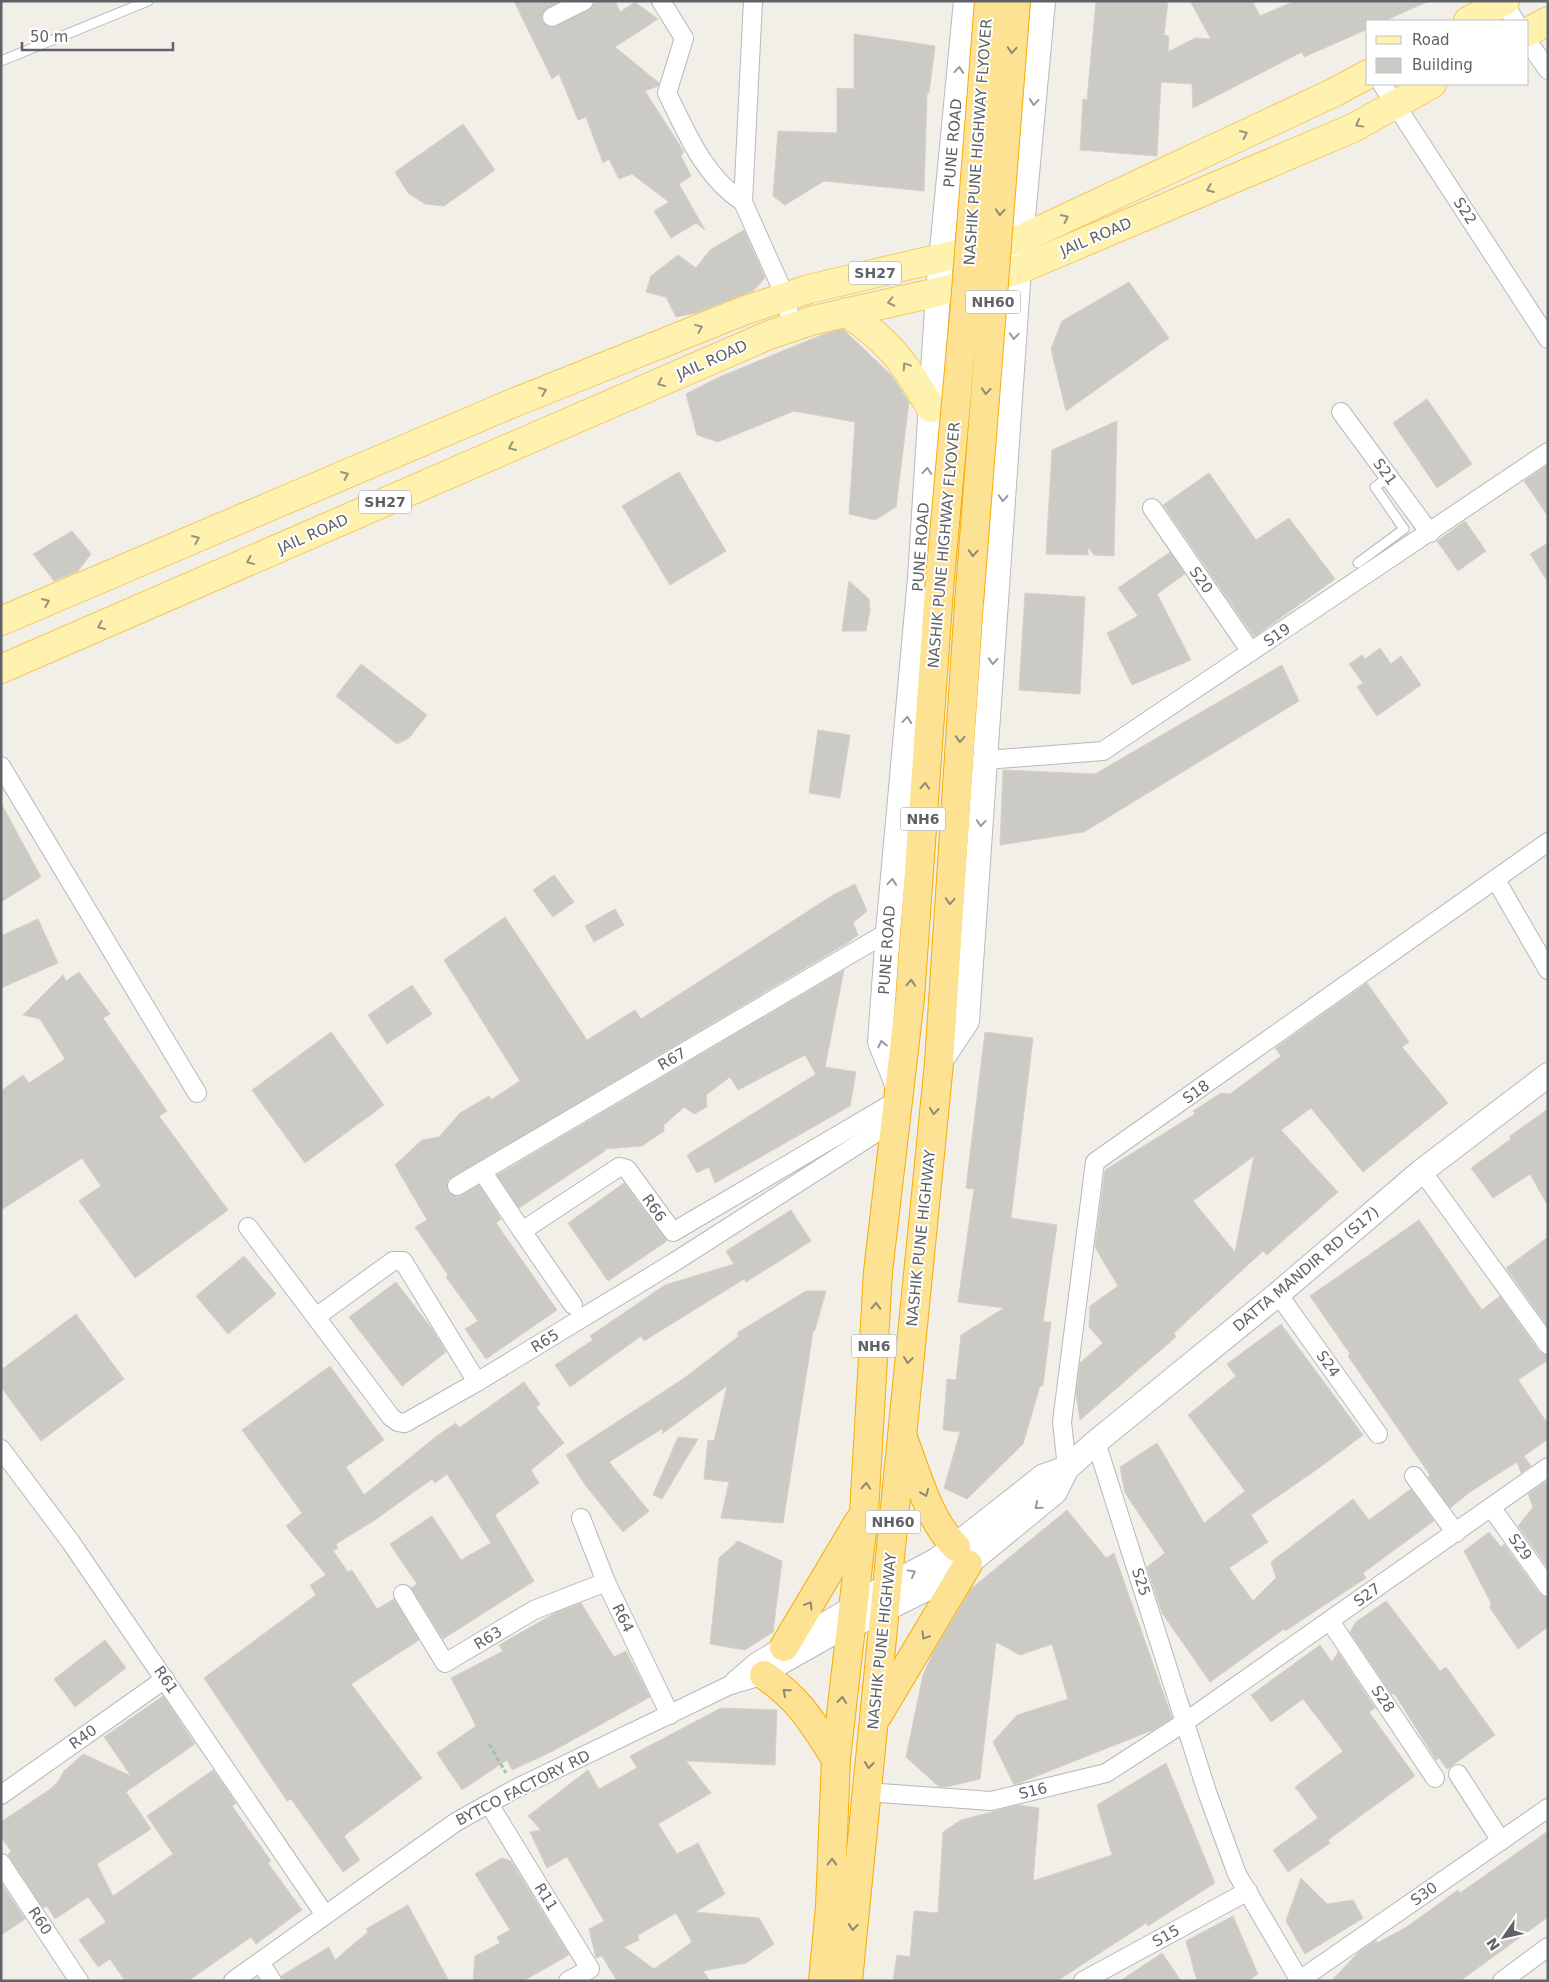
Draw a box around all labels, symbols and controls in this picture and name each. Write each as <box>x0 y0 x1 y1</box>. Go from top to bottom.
street label: NASHIK PUNE HIGHWAY FLYOVER <box>960 18 996 266</box>
scale bar <box>22 20 174 52</box>
legend <box>1366 20 1529 85</box>
text: 50 m <box>30 28 68 46</box>
text: Road <box>1412 31 1450 49</box>
one-way arrow <box>1007 46 1018 54</box>
text: Building <box>1412 56 1473 74</box>
one-way arrow <box>954 66 965 74</box>
street label: PUNE ROAD <box>940 98 966 188</box>
one-way arrow <box>1028 98 1039 106</box>
one-way arrow <box>1355 118 1364 128</box>
one-way arrow <box>1239 130 1248 141</box>
one-way arrow <box>1206 182 1215 193</box>
street label: S22 <box>1450 194 1480 228</box>
one-way arrow <box>994 208 1005 216</box>
street label: JAIL ROAD <box>1057 214 1134 260</box>
one-way arrow <box>1060 214 1069 224</box>
road number: SH27 <box>849 262 901 284</box>
road number: NH60 <box>966 290 1020 314</box>
one-way arrow <box>886 296 895 307</box>
one-way arrow <box>694 324 703 335</box>
one-way arrow <box>1009 333 1020 341</box>
street label: JAIL ROAD <box>673 336 750 384</box>
one-way arrow <box>903 362 912 372</box>
one-way arrow <box>657 376 666 387</box>
one-way arrow <box>538 387 547 397</box>
one-way arrow <box>980 388 991 396</box>
street label: NASHIK PUNE HIGHWAY FLYOVER <box>924 421 964 669</box>
one-way arrow <box>508 441 517 452</box>
street label: S21 <box>1369 455 1401 489</box>
one-way arrow <box>921 467 932 475</box>
one-way arrow <box>340 470 349 481</box>
road number: SH27 <box>359 491 411 514</box>
one-way arrow <box>998 495 1009 503</box>
street label: PUNE ROAD <box>909 502 933 592</box>
street label: JAIL ROAD <box>274 510 351 558</box>
one-way arrow <box>191 535 200 545</box>
one-way arrow <box>968 550 979 558</box>
one-way arrow <box>246 555 255 566</box>
street label: S20 <box>1185 563 1217 597</box>
one-way arrow <box>41 598 50 609</box>
one-way arrow <box>97 619 106 630</box>
street label: S19 <box>1260 620 1294 650</box>
one-way arrow <box>987 657 998 665</box>
one-way arrow <box>901 716 912 724</box>
one-way arrow <box>955 735 966 743</box>
one-way arrow <box>920 782 931 790</box>
road number: NH6 <box>900 808 946 831</box>
one-way arrow <box>976 819 987 827</box>
one-way arrow <box>886 878 897 886</box>
one-way arrow <box>944 898 955 906</box>
street label: PUNE ROAD <box>875 905 899 995</box>
one-way arrow <box>906 979 917 987</box>
one-way arrow <box>878 1039 888 1048</box>
street label: R67 <box>655 1044 689 1074</box>
street label: S18 <box>1179 1076 1213 1108</box>
one-way arrow <box>928 1108 939 1116</box>
street label: NASHIK PUNE HIGHWAY <box>903 1148 939 1327</box>
street label: R66 <box>638 1191 670 1225</box>
street label: DATTA MANDIR RD (S17) <box>1229 1203 1383 1335</box>
one-way arrow <box>871 1302 882 1310</box>
street label: R65 <box>528 1326 562 1356</box>
road number: NH6 <box>852 1334 896 1358</box>
street label: S24 <box>1312 1347 1344 1381</box>
one-way arrow <box>903 1356 914 1364</box>
one-way arrow <box>860 1481 871 1489</box>
one-way arrow <box>919 1488 930 1497</box>
one-way arrow <box>1035 1501 1044 1509</box>
road number: NH60 <box>866 1510 920 1534</box>
street label: S29 <box>1504 1530 1536 1564</box>
street label: NASHIK PUNE HIGHWAY <box>864 1551 900 1730</box>
street label: S25 <box>1128 1566 1154 1598</box>
one-way arrow <box>907 1570 916 1580</box>
street label: S27 <box>1350 1579 1384 1611</box>
street label: R64 <box>608 1601 638 1635</box>
one-way arrow <box>802 1601 812 1610</box>
street label: R63 <box>471 1623 505 1653</box>
one-way arrow <box>921 1630 931 1639</box>
street label: R61 <box>150 1663 182 1697</box>
street label: S28 <box>1368 1682 1398 1716</box>
one-way arrow <box>783 1688 792 1697</box>
one-way arrow <box>836 1696 847 1704</box>
street label: R40 <box>66 1721 100 1753</box>
street label: BYTCO FACTORY RD <box>453 1746 593 1830</box>
one-way arrow <box>864 1762 875 1770</box>
street label: S16 <box>1017 1779 1049 1803</box>
one-way arrow <box>826 1858 837 1866</box>
street label: S30 <box>1407 1878 1441 1910</box>
street label: R11 <box>531 1880 561 1914</box>
street label: R60 <box>24 1904 56 1938</box>
north arrow <box>1479 1912 1529 1962</box>
street label: S15 <box>1149 1921 1183 1951</box>
one-way arrow <box>848 1923 859 1931</box>
text: N <box>1483 1935 1503 1954</box>

